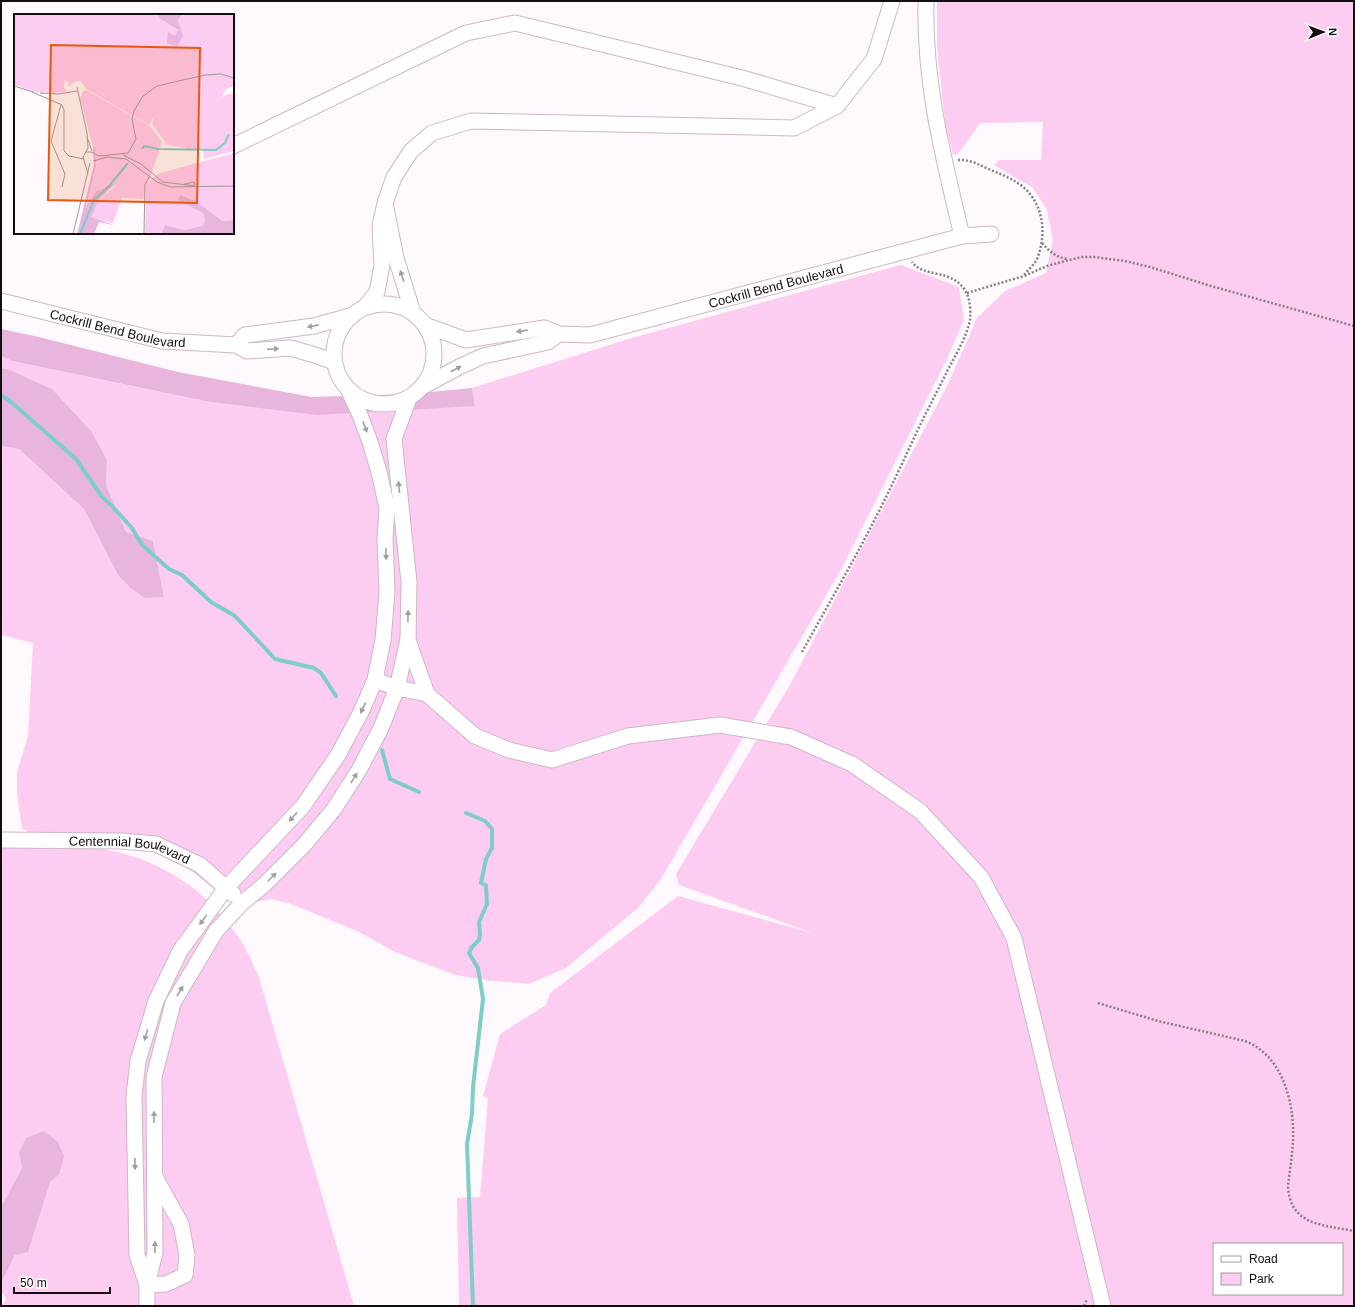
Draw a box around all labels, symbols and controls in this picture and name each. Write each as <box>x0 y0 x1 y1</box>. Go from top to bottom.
north arrow <box>1303 12 1343 52</box>
inset map <box>14 14 234 234</box>
text: N <box>1327 28 1339 36</box>
street label: Cockrill Bend Boulevard <box>707 261 845 311</box>
one-way arrow <box>398 270 404 282</box>
street label: Cockrill Bend Boulevard <box>48 306 186 350</box>
one-way arrow <box>306 323 319 329</box>
one-way arrow <box>516 328 528 334</box>
one-way arrow <box>267 346 279 353</box>
one-way arrow <box>450 365 462 372</box>
one-way arrow <box>362 421 368 433</box>
one-way arrow <box>396 481 402 493</box>
one-way arrow <box>383 548 389 561</box>
one-way arrow <box>405 609 411 622</box>
one-way arrow <box>360 703 366 714</box>
one-way arrow <box>350 773 358 783</box>
one-way arrow <box>289 813 298 822</box>
street label: Centennial Boulevard <box>69 834 192 867</box>
one-way arrow <box>267 872 277 882</box>
one-way arrow <box>199 915 207 925</box>
one-way arrow <box>176 986 184 996</box>
one-way arrow <box>143 1030 149 1042</box>
one-way arrow <box>151 1110 157 1123</box>
one-way arrow <box>132 1158 138 1171</box>
one-way arrow <box>152 1240 158 1253</box>
legend <box>1213 1243 1343 1295</box>
text: Road <box>1249 1252 1278 1266</box>
scale bar <box>14 1269 110 1295</box>
text: Park <box>1249 1272 1275 1286</box>
text: 50 m <box>20 1276 47 1290</box>

